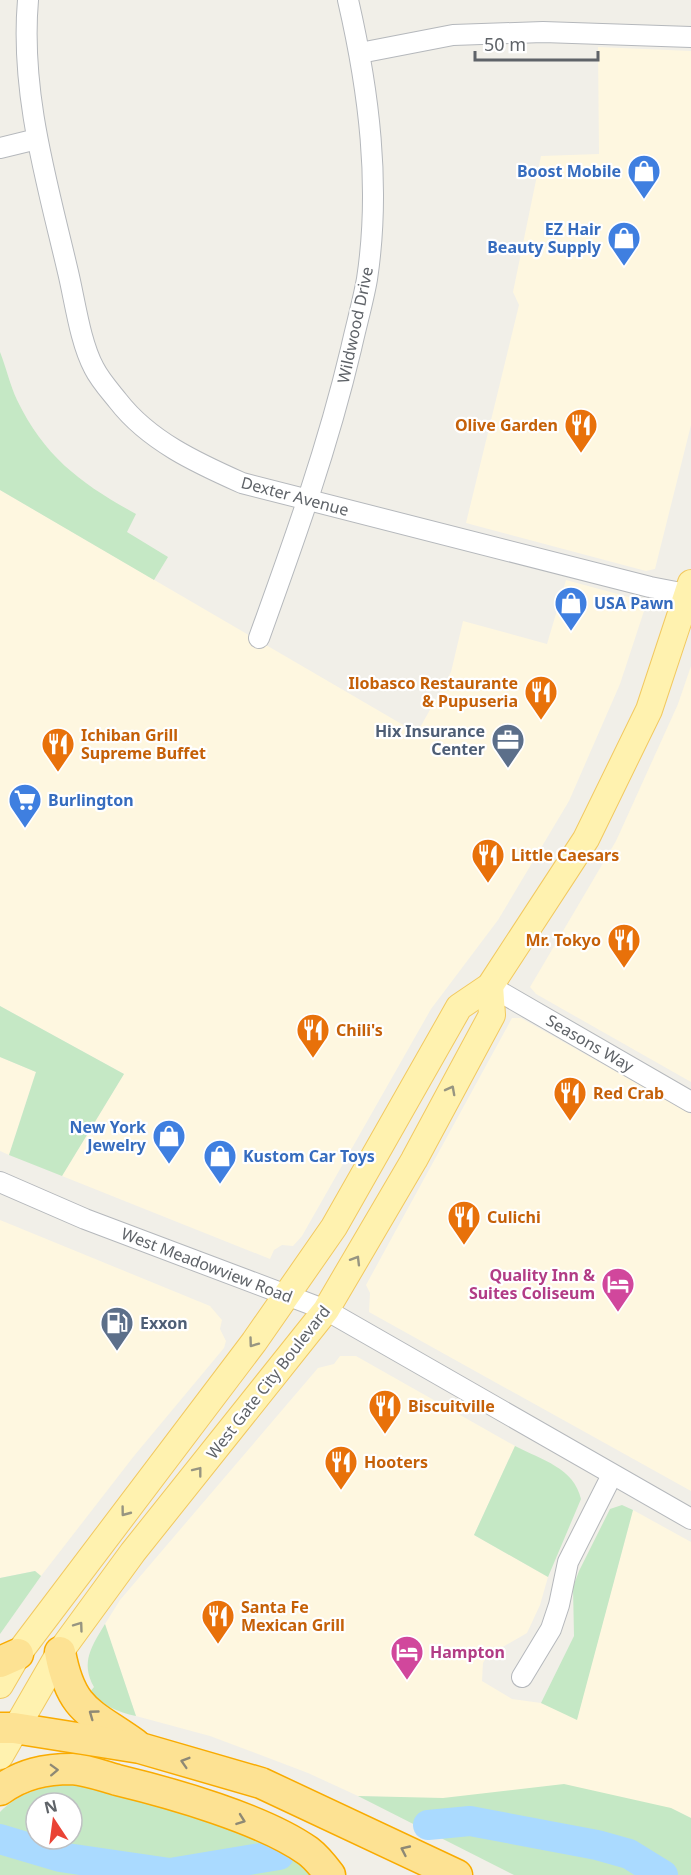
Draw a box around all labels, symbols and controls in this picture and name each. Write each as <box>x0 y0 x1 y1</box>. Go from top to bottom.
scale bar <box>475 24 598 62</box>
text: 50 m <box>484 32 526 56</box>
shop icon: Boost Mobile <box>626 153 662 200</box>
place label: Boost Mobile <box>517 160 621 182</box>
place label: EZ Hair Beauty Supply <box>487 218 602 258</box>
shop icon: EZ Hair Beauty Supply <box>606 220 642 267</box>
street label: Wildwood Drive <box>332 265 378 385</box>
restaurant icon: Olive Garden <box>563 407 599 454</box>
place label: Olive Garden <box>455 414 558 436</box>
street label: Dexter Avenue <box>239 471 351 521</box>
shop icon: USA Pawn <box>553 585 589 632</box>
place label: USA Pawn <box>594 592 674 614</box>
place label: Ilobasco Restaurante & Pupuseria <box>349 672 518 712</box>
restaurant icon: Ilobasco Restaurante & Pupuseria <box>523 674 559 721</box>
place label: Hix Insurance Center <box>375 720 485 760</box>
office icon: Hix Insurance Center <box>490 722 526 769</box>
place label: Ichiban Grill Supreme Buffet <box>81 724 206 764</box>
restaurant icon: Ichiban Grill Supreme Buffet <box>40 726 76 773</box>
supermarket icon: Burlington <box>7 782 43 829</box>
place label: Burlington <box>48 789 134 811</box>
restaurant icon: Little Caesars <box>470 837 506 884</box>
place label: Little Caesars <box>511 844 619 866</box>
restaurant icon: Mr. Tokyo <box>606 922 642 969</box>
place label: Mr. Tokyo <box>525 929 601 951</box>
street label: Seasons Way <box>542 1009 638 1077</box>
restaurant icon: Chili's <box>295 1012 331 1059</box>
place label: Chili's <box>336 1019 383 1041</box>
restaurant icon: Red Crab <box>552 1075 588 1122</box>
place label: Red Crab <box>593 1082 664 1104</box>
one-way arrow <box>444 1086 455 1096</box>
place label: New York Jewelry <box>70 1116 147 1156</box>
shop icon: New York Jewelry <box>151 1118 187 1165</box>
shop icon: Kustom Car Toys <box>202 1138 238 1185</box>
place label: Kustom Car Toys <box>243 1145 375 1167</box>
restaurant icon: Culichi <box>446 1199 482 1246</box>
place label: Culichi <box>487 1206 541 1228</box>
street label: West Meadowview Road <box>118 1222 296 1308</box>
one-way arrow <box>349 1256 361 1266</box>
place label: Quality Inn & Suites Coliseum <box>469 1264 595 1304</box>
hotel icon: Quality Inn & Suites Coliseum <box>600 1266 636 1313</box>
street label: West Gate City Boulevard <box>201 1301 335 1463</box>
fuel station icon: Exxon <box>99 1305 135 1352</box>
place label: Exxon <box>140 1312 188 1334</box>
one-way arrow <box>249 1337 260 1348</box>
restaurant icon: Biscuitville <box>367 1388 403 1435</box>
place label: Biscuitville <box>408 1395 495 1417</box>
restaurant icon: Hooters <box>323 1444 359 1491</box>
place label: Hooters <box>364 1451 428 1473</box>
one-way arrow <box>191 1467 202 1478</box>
one-way arrow <box>121 1506 132 1517</box>
place label: Santa Fe Mexican Grill <box>241 1596 345 1636</box>
restaurant icon: Santa Fe Mexican Grill <box>200 1598 236 1645</box>
one-way arrow <box>72 1621 83 1632</box>
hotel icon: Hampton <box>389 1634 425 1681</box>
place label: Hampton <box>430 1641 505 1663</box>
one-way arrow <box>88 1710 99 1721</box>
one-way arrow <box>180 1757 191 1769</box>
one-way arrow <box>49 1764 58 1776</box>
north arrow <box>24 1791 84 1851</box>
text: N <box>42 1794 59 1819</box>
one-way arrow <box>235 1812 246 1825</box>
one-way arrow <box>400 1845 411 1857</box>

